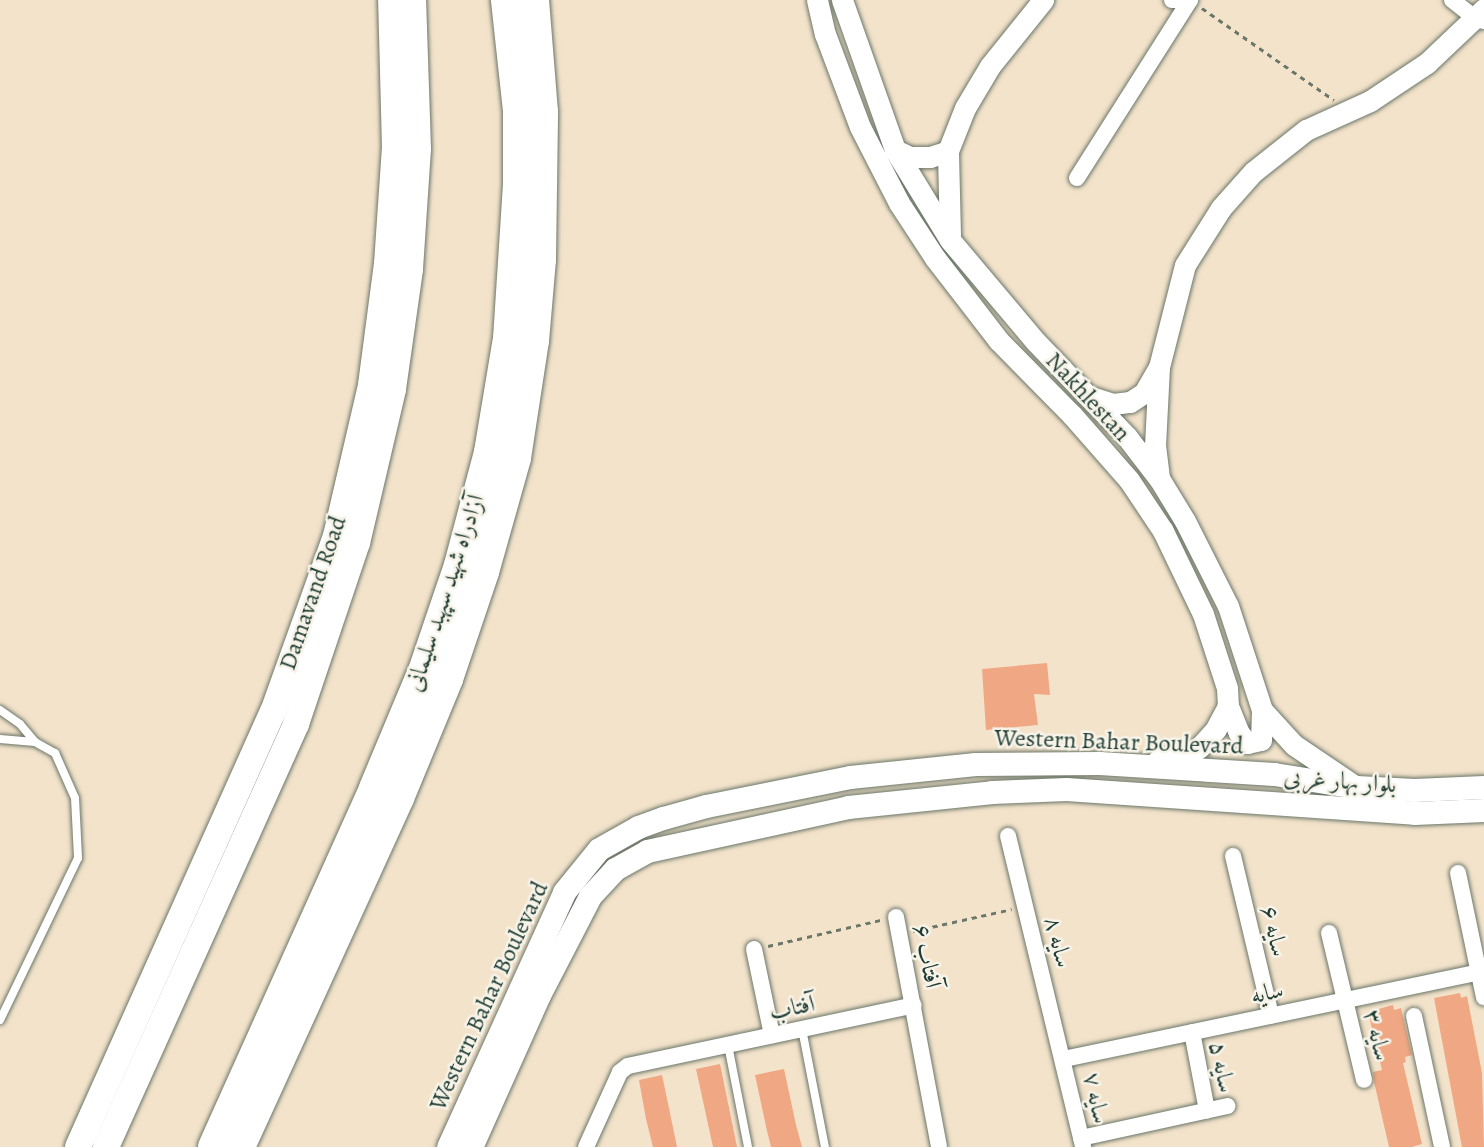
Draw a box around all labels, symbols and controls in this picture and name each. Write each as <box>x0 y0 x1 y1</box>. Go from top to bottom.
street label: Nakhlestan <box>1040 347 1136 447</box>
street label: آزادراه شهید سپهبد سلیمانی <box>400 491 490 695</box>
street label: Damavand Road <box>273 512 353 674</box>
street label: Western Bahar Boulevard <box>994 723 1244 761</box>
street label: بلوار بهار غربی <box>1283 763 1397 799</box>
street label: Western Bahar Boulevard <box>423 877 555 1115</box>
street label: سایه ۶ <box>1254 903 1294 959</box>
street label: سایه ۸ <box>1038 913 1078 971</box>
street label: آفتاب ۶ <box>907 922 947 990</box>
street label: سایه <box>1248 976 1286 1010</box>
street label: آفتاب <box>767 989 817 1027</box>
street label: سایه ۳ <box>1357 1007 1397 1063</box>
street label: سایه ۵ <box>1203 1039 1241 1095</box>
street label: سایه ۷ <box>1077 1070 1115 1126</box>

